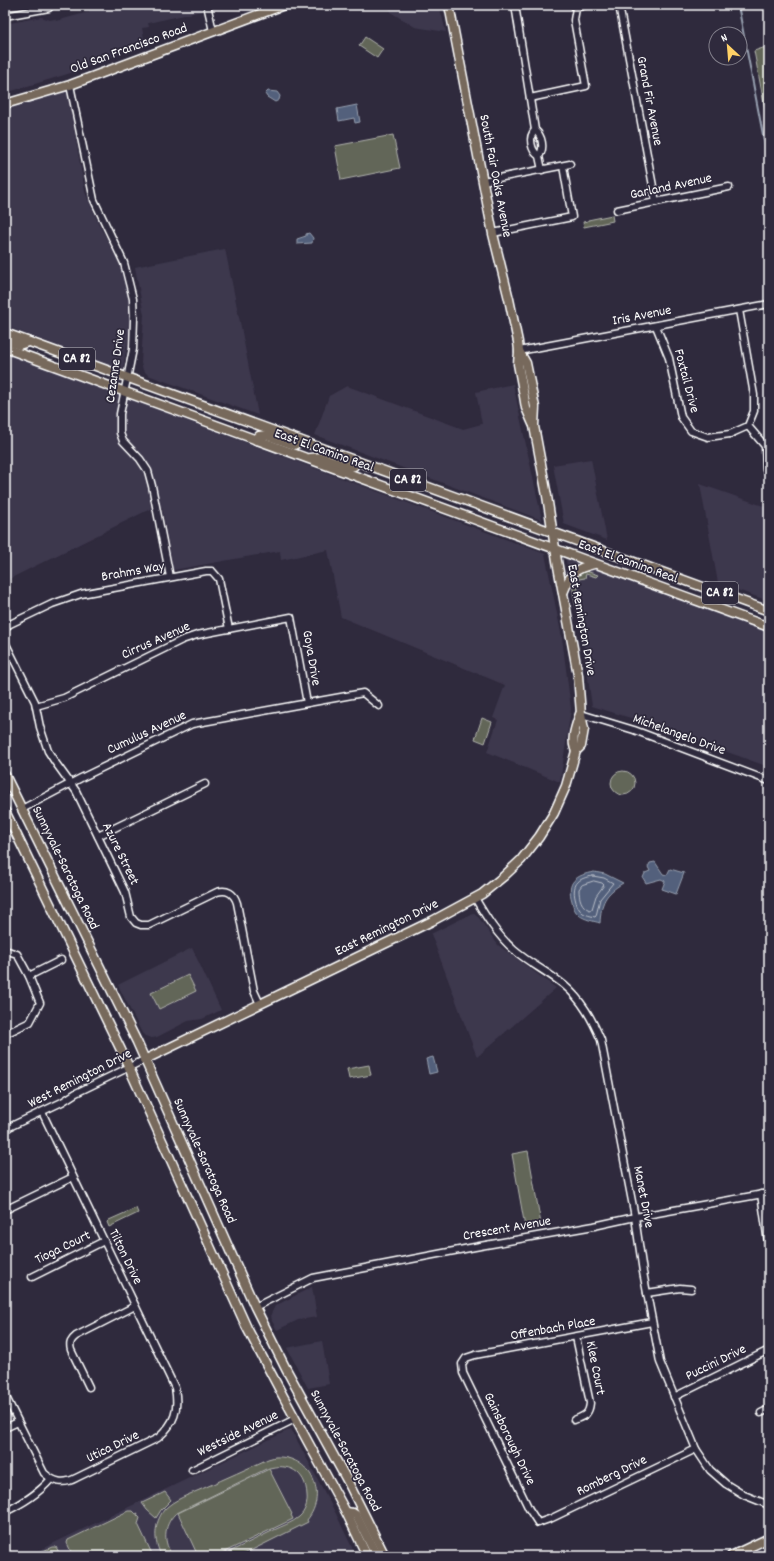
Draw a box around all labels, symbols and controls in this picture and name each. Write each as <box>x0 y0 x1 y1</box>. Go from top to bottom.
street label: Old San Francisco Road <box>68 19 190 79</box>
north arrow <box>708 26 748 66</box>
text: N <box>719 30 731 47</box>
street label: Grand Fir Avenue <box>631 55 667 147</box>
street label: South Fair Oaks Avenue <box>473 113 517 239</box>
street label: Garland Avenue <box>628 169 714 205</box>
street label: Iris Avenue <box>611 301 673 331</box>
street label: Cezanne Drive <box>101 328 131 404</box>
street label: Foxtail Drive <box>668 347 704 415</box>
road number: CA 82 <box>59 348 95 370</box>
street label: East El Camino Real <box>271 424 377 478</box>
road number: CA 82 <box>390 469 426 491</box>
street label: East El Camino Real <box>575 535 681 589</box>
street label: Brahms Way <box>100 557 166 587</box>
street label: East Remington Drive <box>561 563 601 677</box>
road number: CA 82 <box>702 582 738 604</box>
street label: Cirrus Avenue <box>118 617 194 665</box>
street label: Goya Drive <box>296 629 326 687</box>
street label: Cumulus Avenue <box>104 706 190 760</box>
street label: Michelangelo Drive <box>630 709 728 761</box>
street label: Sunnyvale-Saratoga Road <box>26 803 104 933</box>
street label: Azure Street <box>96 819 144 889</box>
street label: East Remington Drive <box>332 894 442 962</box>
street label: West Remington Drive <box>25 1044 135 1114</box>
street label: Sunnyvale-Saratoga Road <box>167 1095 241 1227</box>
street label: Manet Drive <box>627 1164 659 1230</box>
street label: Crescent Avenue <box>461 1211 553 1247</box>
street label: Tioga Court <box>32 1226 94 1270</box>
street label: Tilton Drive <box>103 1226 147 1288</box>
street label: Offenbach Place <box>509 1312 597 1346</box>
street label: Klee Court <box>580 1339 610 1397</box>
street label: Puccini Drive <box>682 1340 750 1386</box>
street label: Sunnyvale-Saratoga Road <box>304 1386 386 1516</box>
street label: Gainsborough Drive <box>478 1389 540 1489</box>
street label: Westside Avenue <box>194 1406 282 1462</box>
street label: Utica Drive <box>83 1426 143 1468</box>
street label: Romberg Drive <box>573 1450 651 1502</box>

